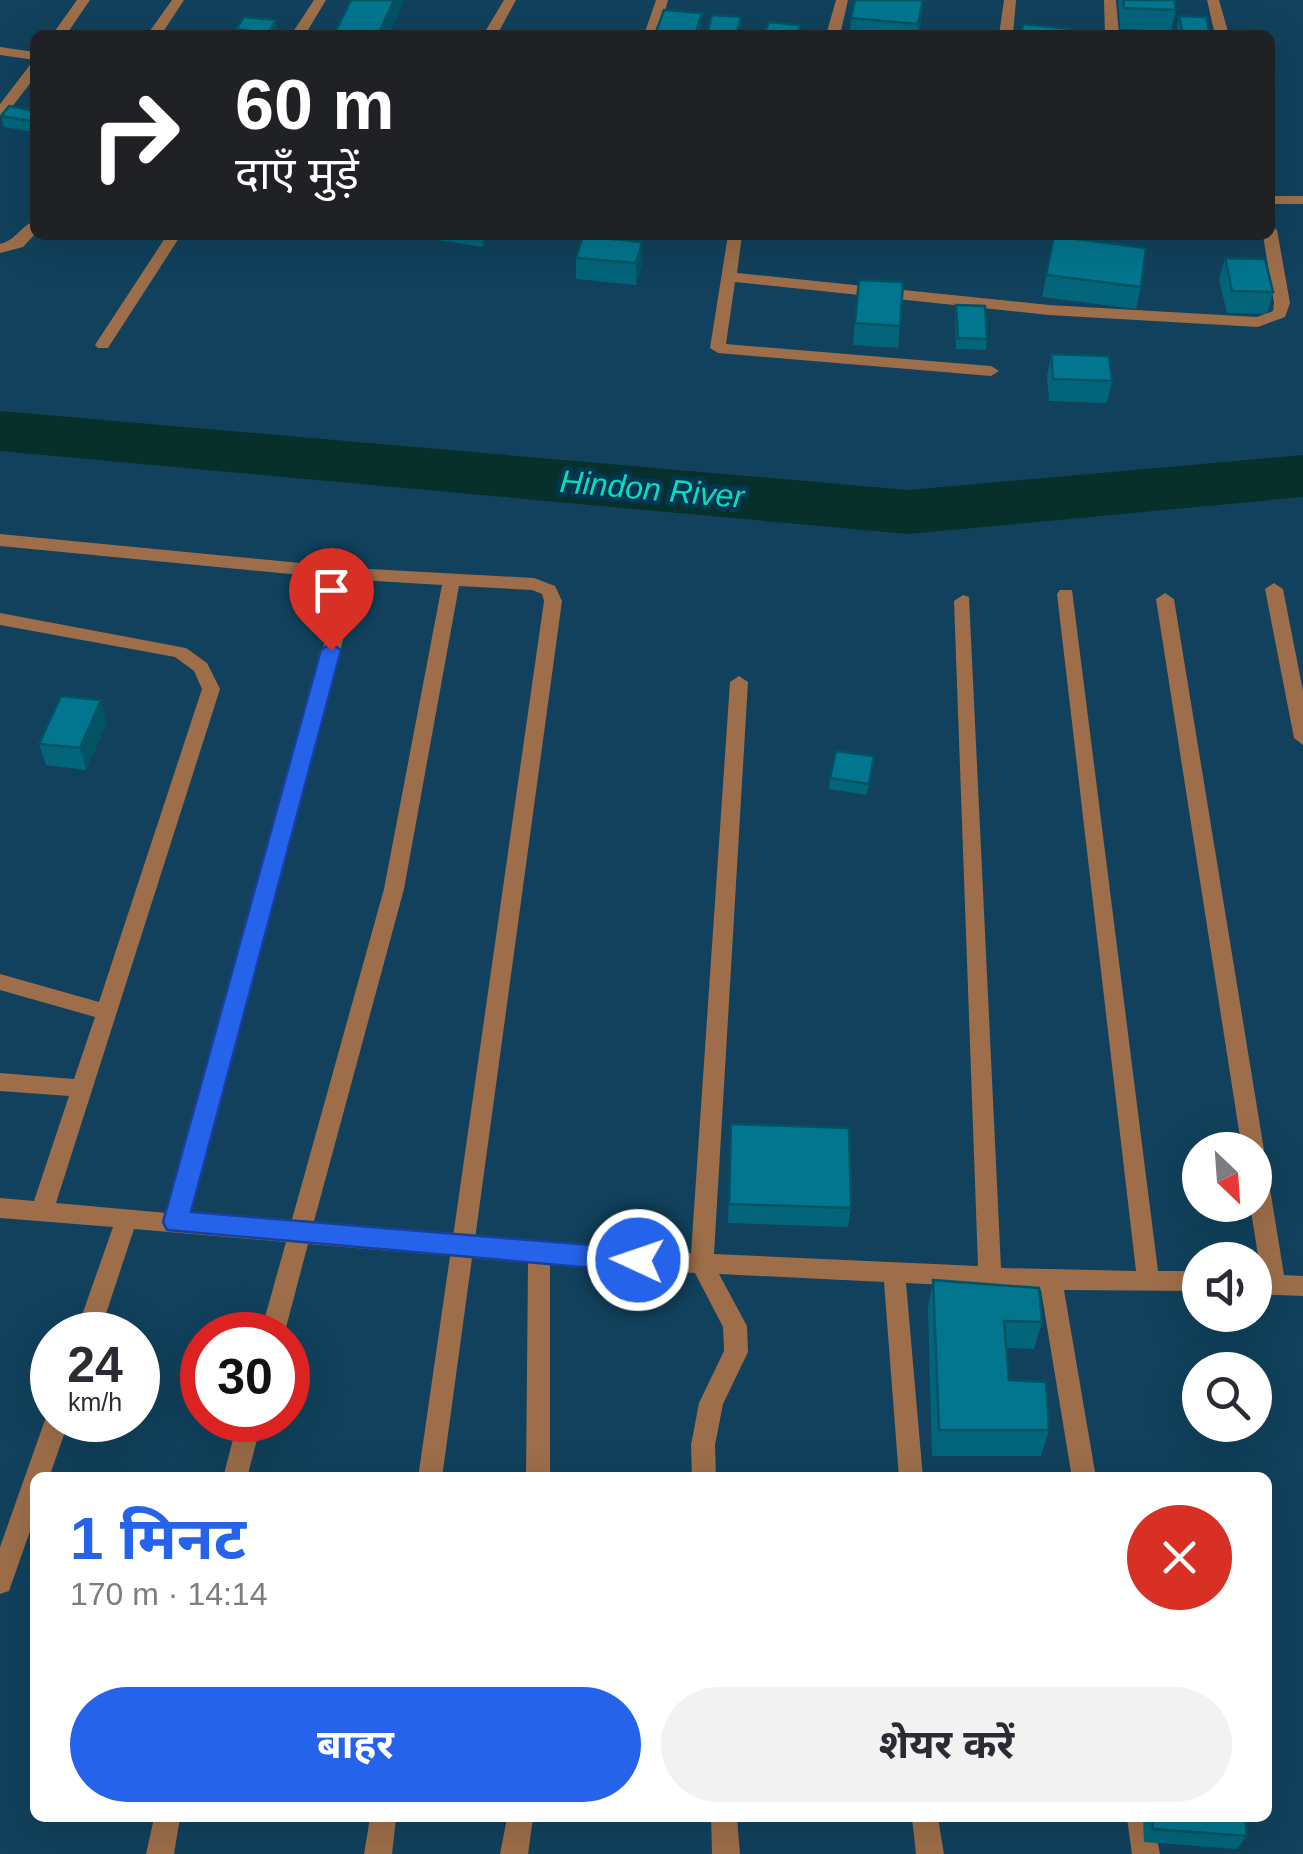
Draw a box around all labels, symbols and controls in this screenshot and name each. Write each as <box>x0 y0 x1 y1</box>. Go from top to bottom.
text: 60 m <box>235 66 395 144</box>
icon: right <box>70 70 200 200</box>
text: दाएँ मुड़ें <box>235 148 359 199</box>
water label: Hindon River <box>558 463 747 515</box>
pin <box>289 548 374 651</box>
icon: arrive <box>304 563 359 618</box>
north arrow <box>1182 1132 1272 1222</box>
map controls <box>1182 1132 1272 1442</box>
position arrow <box>586 1208 690 1312</box>
button: sound <box>1182 1242 1272 1332</box>
speed limit sign: 30 <box>180 1312 310 1442</box>
text: 24 <box>67 1337 123 1393</box>
button: search <box>1182 1352 1272 1442</box>
text: km/h <box>68 1388 122 1416</box>
text: 1 मिनट <box>70 1505 246 1572</box>
button: close <box>1127 1505 1232 1610</box>
text: 170 m · 14:14 <box>70 1576 267 1612</box>
button: बाहर <box>70 1687 641 1802</box>
button: शेयर करें <box>661 1687 1232 1802</box>

